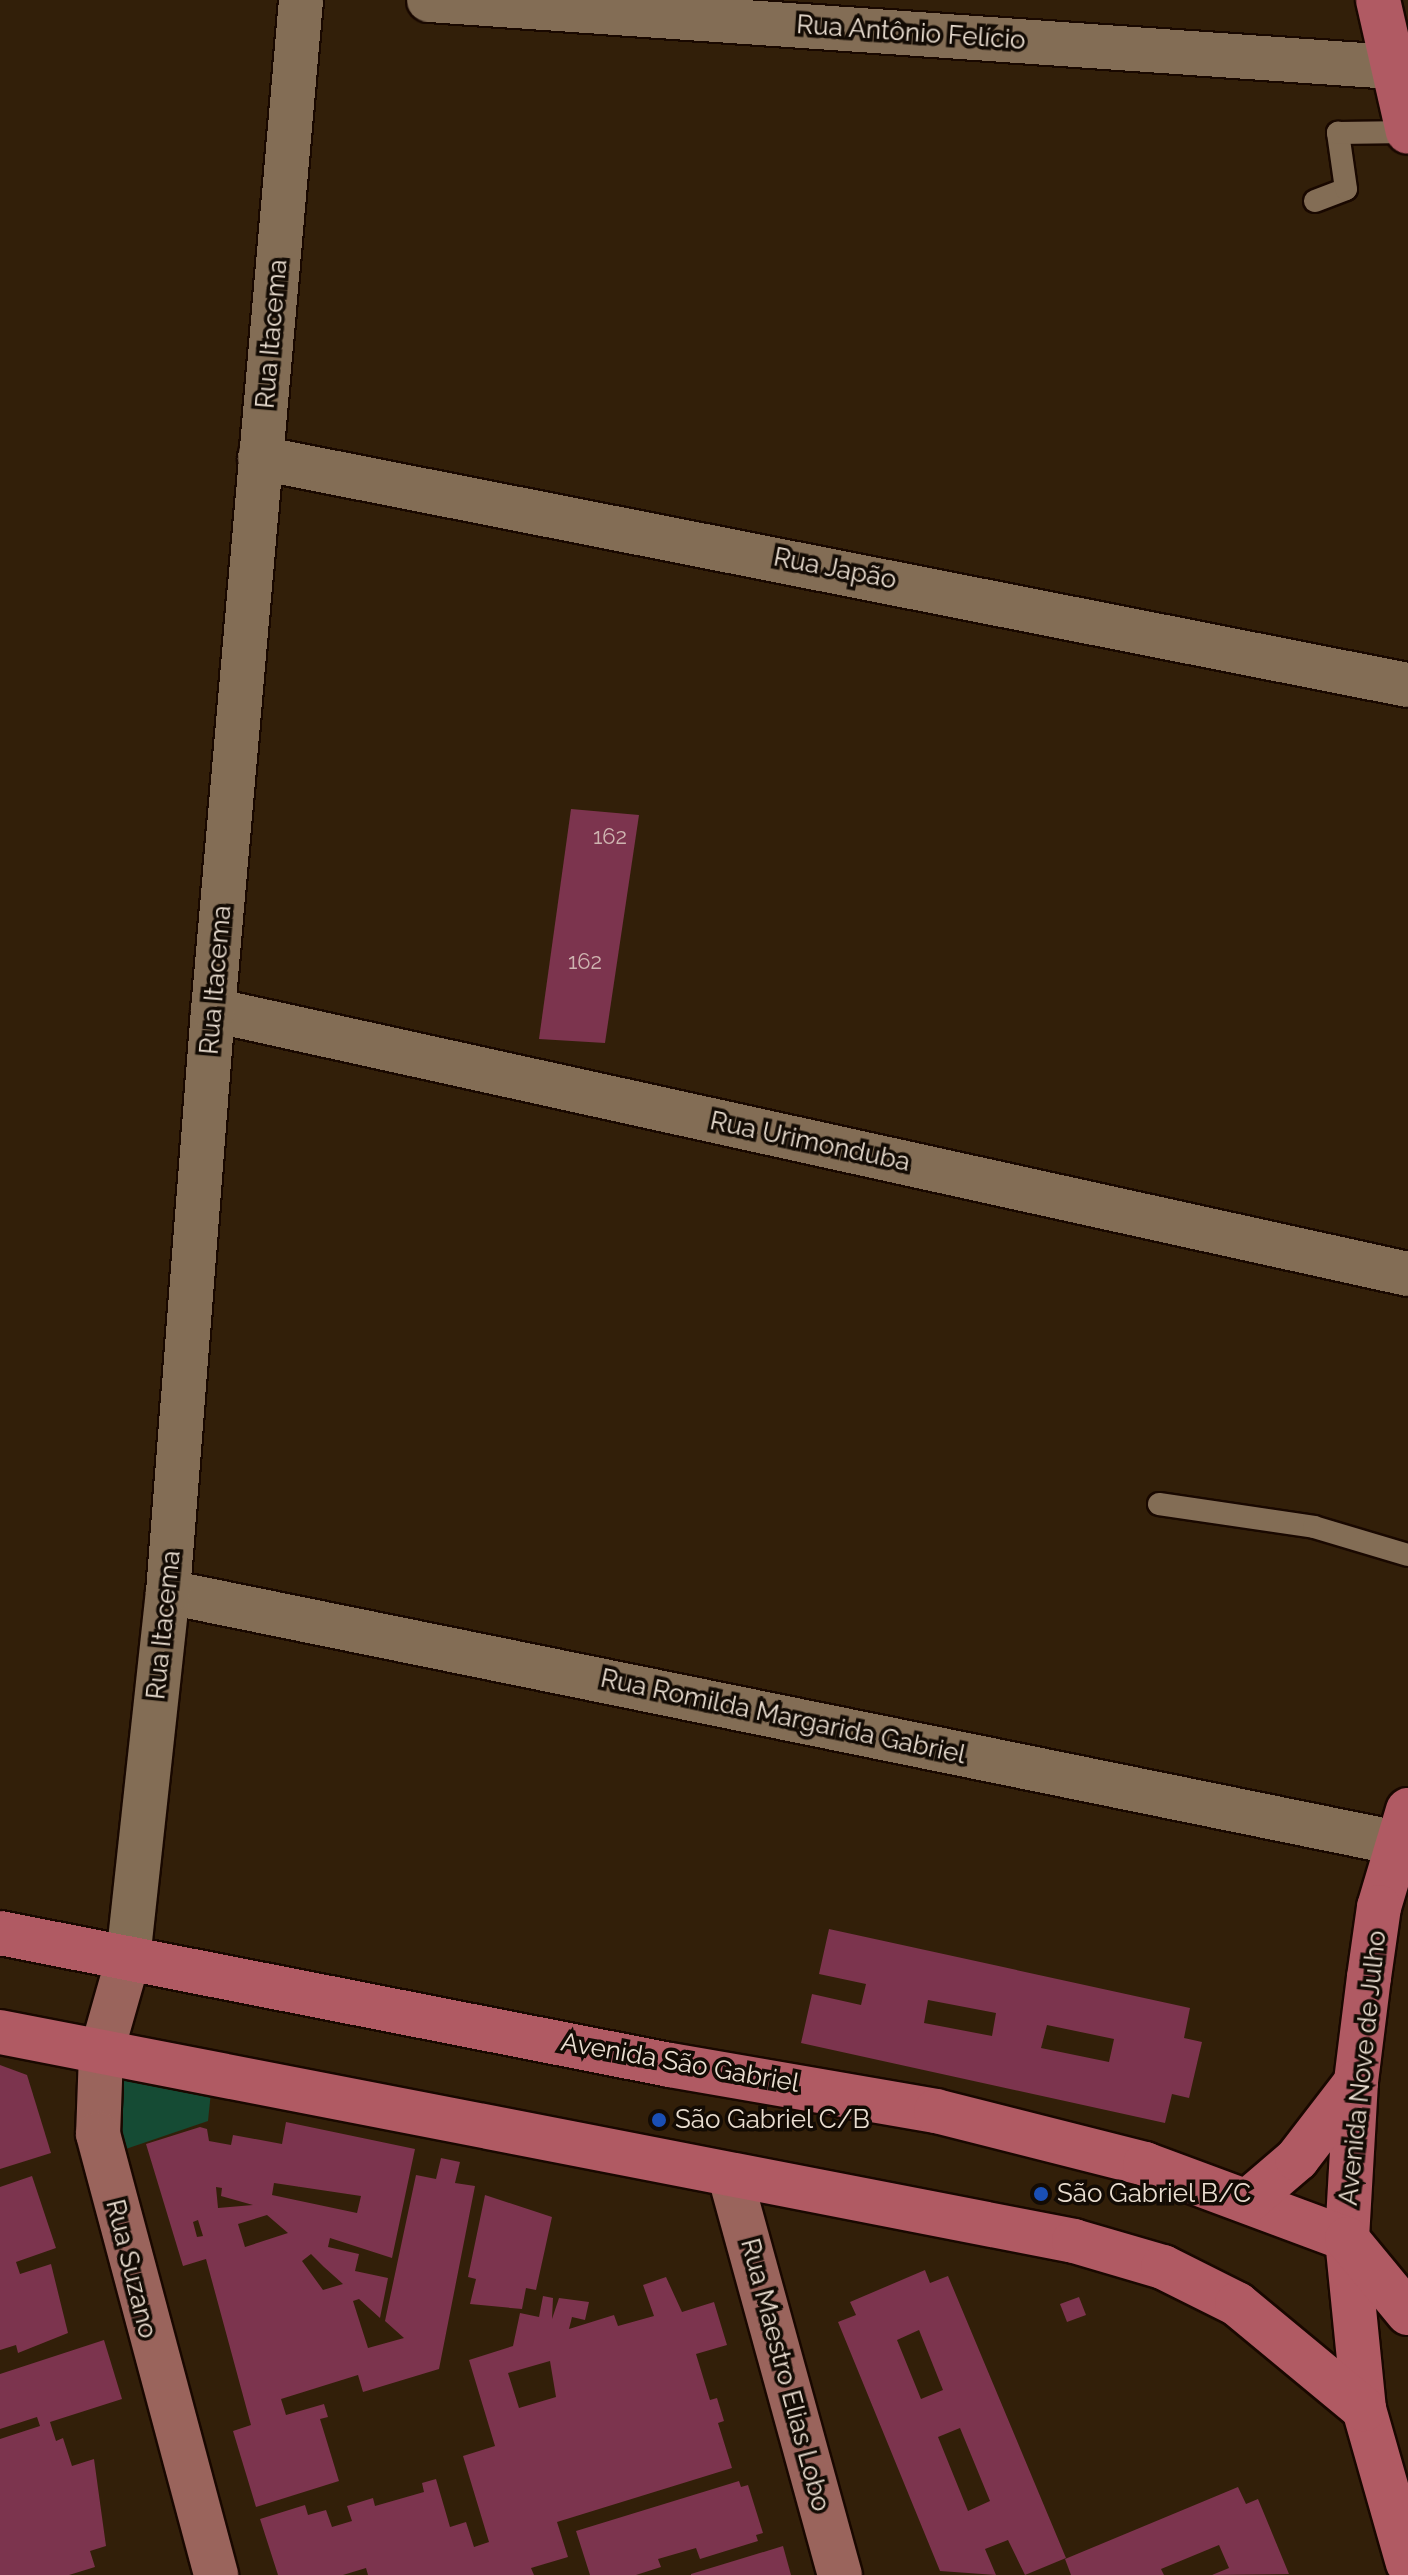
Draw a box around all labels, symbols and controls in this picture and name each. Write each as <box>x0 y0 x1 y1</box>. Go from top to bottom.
street label: Rua Antônio Felício <box>795 9 1027 57</box>
street label: Rua Itacema <box>250 258 294 410</box>
street label: Rua Japão <box>771 542 899 596</box>
house number: 162 <box>593 824 627 850</box>
street label: Rua Itacema <box>194 904 238 1056</box>
house number: 162 <box>568 949 602 975</box>
street label: Rua Urimonduba <box>707 1106 913 1178</box>
street label: Rua Itacema <box>141 1549 187 1701</box>
street label: Rua Romilda Margarida Gabriel <box>598 1663 968 1771</box>
street label: Avenida Nove de Julho <box>1333 1929 1393 2207</box>
street label: Avenida São Gabriel <box>559 2027 801 2099</box>
place label: São Gabriel C/B <box>675 2104 870 2136</box>
marker: São Gabriel C/B <box>650 2111 668 2129</box>
place label: São Gabriel B/C <box>1057 2178 1252 2210</box>
marker: São Gabriel B/C <box>1032 2185 1050 2203</box>
street label: Rua Suzano <box>99 2196 163 2342</box>
street label: Rua Maestro Elias Lobo <box>734 2235 836 2515</box>

